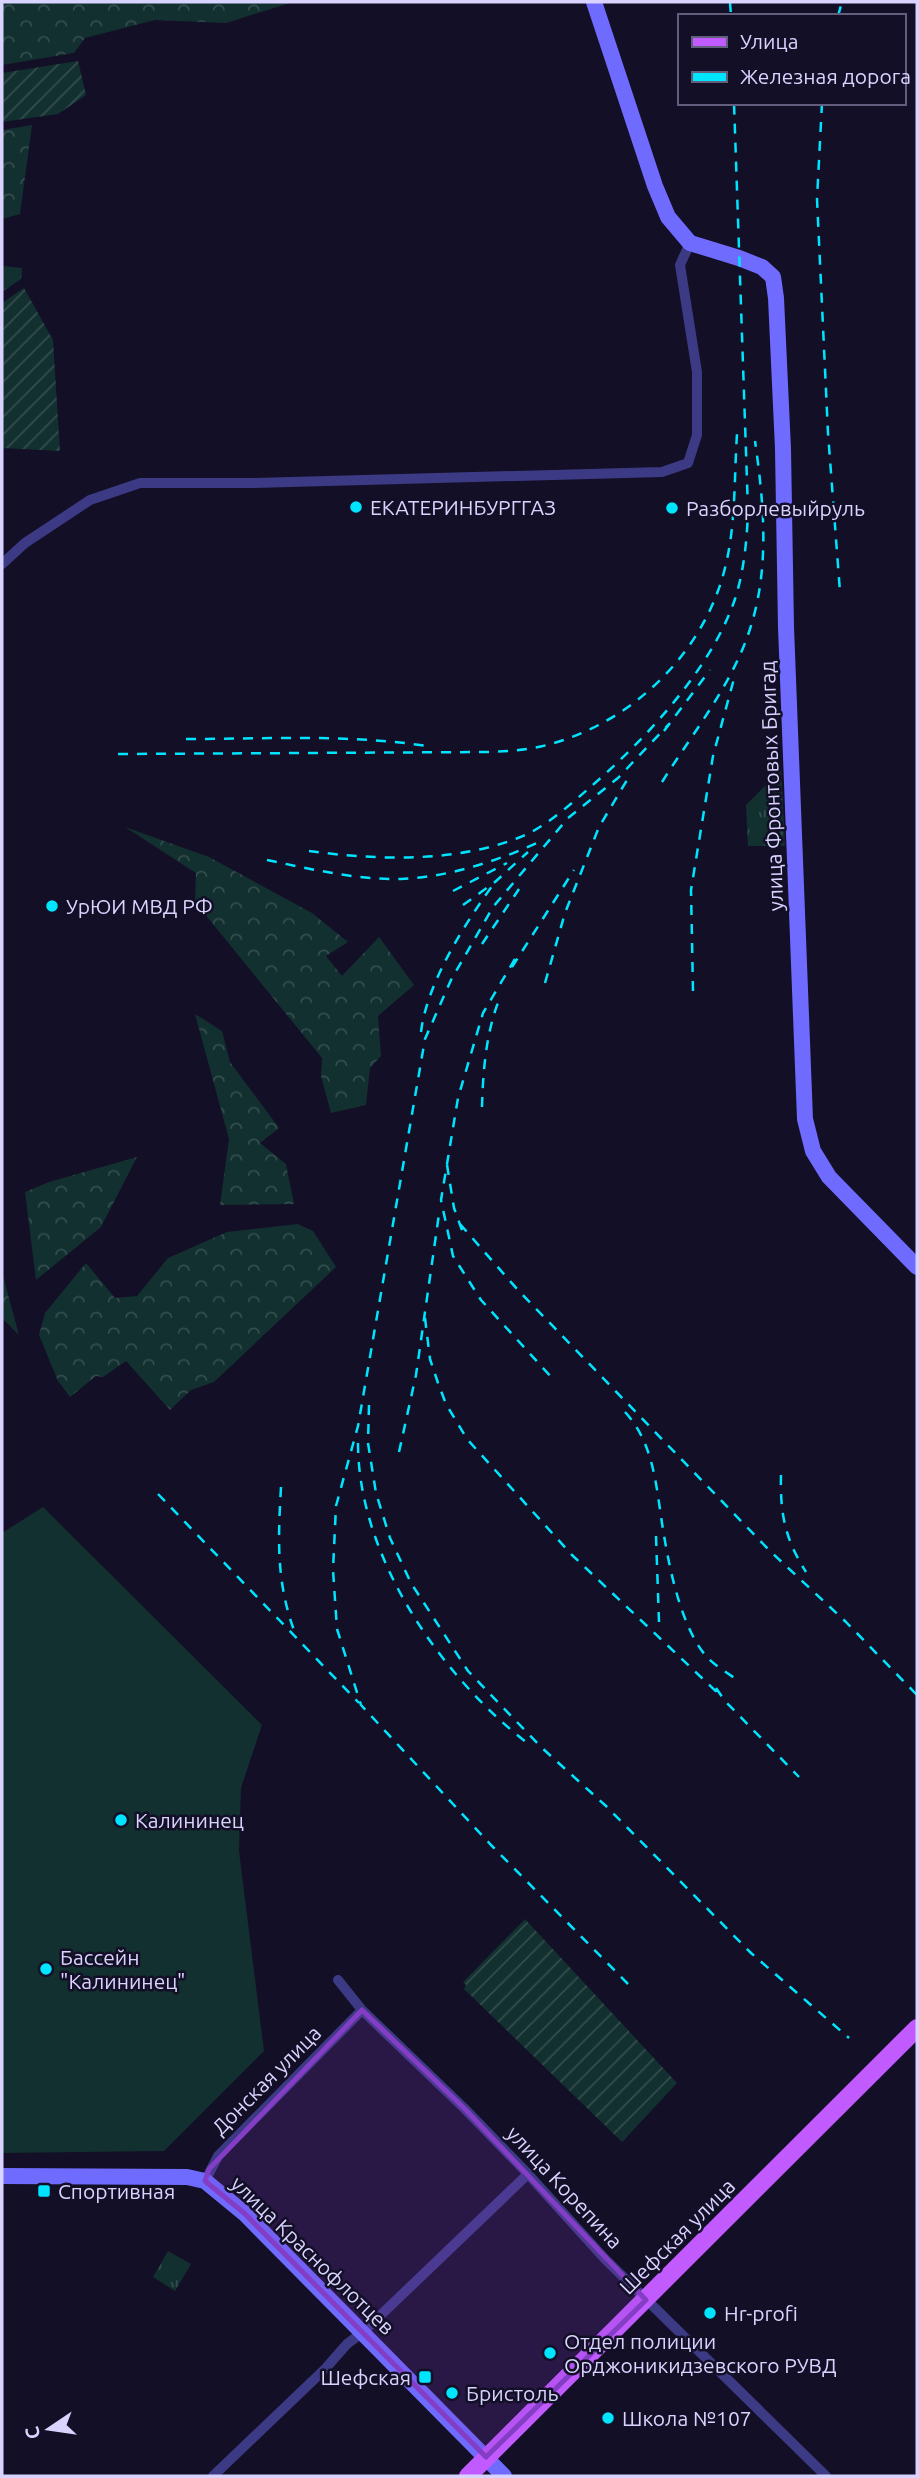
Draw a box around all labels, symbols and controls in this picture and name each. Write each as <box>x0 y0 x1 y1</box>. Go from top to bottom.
legend <box>678 14 905 105</box>
text: Улица <box>740 29 798 53</box>
text: Железная дорога <box>740 64 911 88</box>
place label: ЕКАТЕРИНБУРГГАЗ <box>370 495 556 519</box>
place label: Разборлевыйруль <box>686 496 865 520</box>
marker: ЕКАТЕРИНБУРГГАЗ <box>348 499 364 515</box>
marker: Разборлевыйруль <box>664 500 680 516</box>
street label: улица Фронтовых Бригад <box>755 660 787 912</box>
place label: УрЮИ МВД РФ <box>66 894 213 918</box>
marker: УрЮИ МВД РФ <box>44 898 60 914</box>
place label: Калининец <box>135 1808 244 1832</box>
marker: Калининец <box>113 1812 129 1828</box>
place label: Бассейн "Калининец" <box>60 1945 185 1993</box>
marker: Бассейн "Калининец" <box>38 1961 54 1977</box>
street label: Донская улица <box>207 2021 325 2139</box>
street label: улица Корепина <box>502 2121 628 2253</box>
street label: улица Краснофлотцев <box>226 2171 400 2339</box>
street label: Шефская улица <box>614 2173 740 2299</box>
place label: Спортивная <box>58 2179 175 2203</box>
marker: Спортивная <box>36 2183 52 2199</box>
place label: Hr-profi <box>724 2301 798 2325</box>
marker: Hr-profi <box>702 2305 718 2321</box>
place label: Отдел полиции Орджоникидзевского РУВД <box>564 2329 837 2377</box>
marker: Отдел полиции Орджоникидзевского РУВД <box>542 2345 558 2361</box>
place label: Шефская <box>320 2365 411 2389</box>
marker: Шефская <box>417 2369 433 2385</box>
place label: Бристоль <box>466 2381 559 2405</box>
marker: Бристоль <box>444 2385 460 2401</box>
north arrow <box>14 2394 84 2464</box>
place label: Школа №107 <box>622 2406 752 2430</box>
marker: Школа №107 <box>600 2410 616 2426</box>
text: С <box>20 2424 45 2441</box>

